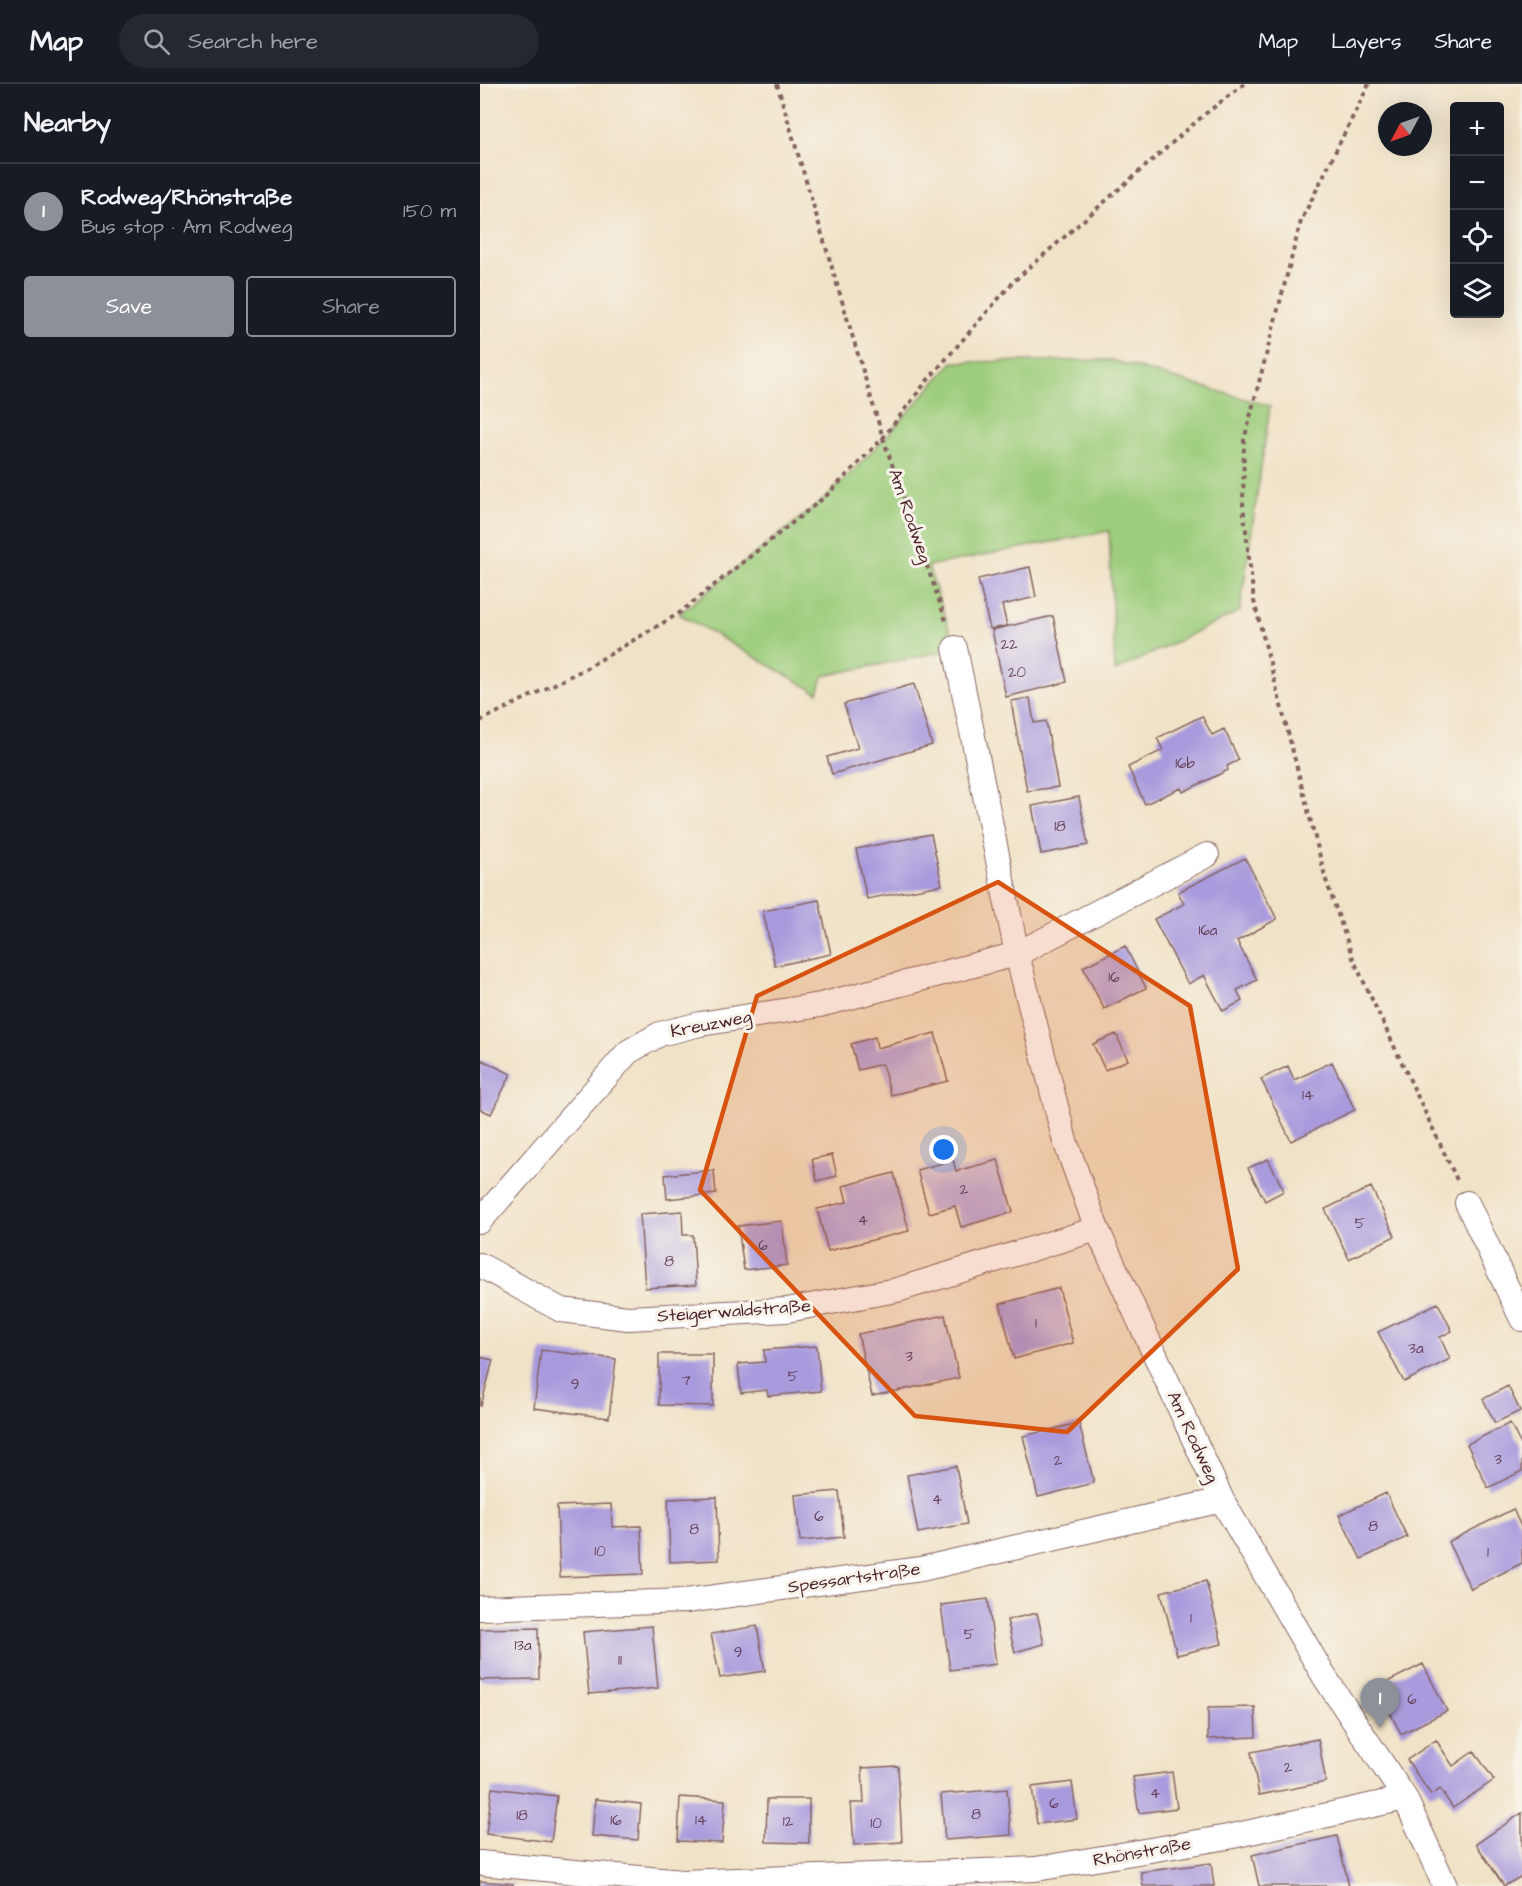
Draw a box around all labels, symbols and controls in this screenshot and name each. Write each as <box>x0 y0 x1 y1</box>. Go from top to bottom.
search box <box>119 14 539 68</box>
text: Map <box>30 22 83 61</box>
icon: search <box>140 25 173 58</box>
text: Search here <box>188 26 318 57</box>
text: Map <box>1258 27 1298 56</box>
text: Layers <box>1331 27 1401 56</box>
text: Share <box>1434 27 1492 56</box>
north arrow <box>1378 102 1432 156</box>
map controls <box>1450 102 1504 318</box>
button: + <box>1450 102 1504 156</box>
text: Nearby <box>24 105 111 141</box>
button: − <box>1450 156 1504 210</box>
text: Rodweg/Rhönstraße <box>81 182 292 213</box>
text: 1 <box>42 197 45 225</box>
text: 150 m <box>403 197 456 225</box>
button: locate <box>1450 210 1504 264</box>
text: Bus stop · Am Rodweg <box>81 213 292 241</box>
button: layers <box>1450 264 1504 318</box>
button: Save <box>24 276 234 337</box>
button: Share <box>246 276 456 337</box>
street label: Am Rodweg <box>881 465 938 567</box>
house number: 22 <box>1000 634 1018 655</box>
house number: 20 <box>1008 662 1027 683</box>
house number: 16b <box>1175 753 1195 774</box>
house number: 18 <box>1054 816 1066 837</box>
house number: 16a <box>1199 920 1218 941</box>
house number: 16 <box>1108 967 1120 988</box>
street label: Kreuzweg <box>668 1004 754 1045</box>
house number: 14 <box>1302 1085 1314 1106</box>
your location <box>929 1135 958 1164</box>
house number: 2 <box>960 1179 969 1200</box>
house number: 4 <box>858 1210 868 1231</box>
house number: 5 <box>1355 1213 1366 1234</box>
house number: 6 <box>758 1235 768 1256</box>
house number: 8 <box>664 1251 674 1272</box>
street label: Steigerwaldstraße <box>656 1293 812 1330</box>
house number: 1 <box>1035 1313 1037 1334</box>
house number: 3a <box>1408 1338 1424 1359</box>
house number: 3 <box>905 1346 913 1367</box>
house number: 5 <box>788 1366 799 1387</box>
house number: 7 <box>681 1370 691 1391</box>
house number: 9 <box>571 1374 579 1395</box>
street label: Am Rodweg <box>1160 1387 1225 1487</box>
house number: 3 <box>1494 1449 1502 1470</box>
house number: 2 <box>1054 1450 1063 1471</box>
house number: 4 <box>932 1489 942 1510</box>
house number: 6 <box>814 1506 824 1527</box>
house number: 8 <box>1368 1516 1378 1537</box>
house number: 8 <box>689 1519 699 1540</box>
house number: 10 <box>594 1541 606 1562</box>
house number: 1 <box>1487 1542 1489 1563</box>
street label: Spessartstraße <box>786 1556 922 1600</box>
house number: 1 <box>1190 1608 1192 1629</box>
house number: 5 <box>964 1624 975 1645</box>
house number: 13a <box>514 1635 532 1656</box>
house number: 9 <box>734 1642 742 1663</box>
house number: 11 <box>618 1650 622 1671</box>
pin: 1 <box>1360 1678 1400 1728</box>
house number: 6 <box>1407 1689 1417 1710</box>
house number: 2 <box>1284 1757 1293 1778</box>
house number: 4 <box>1150 1783 1160 1804</box>
house number: 6 <box>1049 1793 1059 1814</box>
house number: 8 <box>971 1804 981 1825</box>
house number: 18 <box>516 1805 528 1826</box>
house number: 16 <box>610 1810 622 1831</box>
house number: 14 <box>695 1810 707 1831</box>
house number: 12 <box>783 1811 794 1832</box>
house number: 10 <box>870 1813 882 1834</box>
street label: Rhönstraße <box>1091 1831 1193 1873</box>

